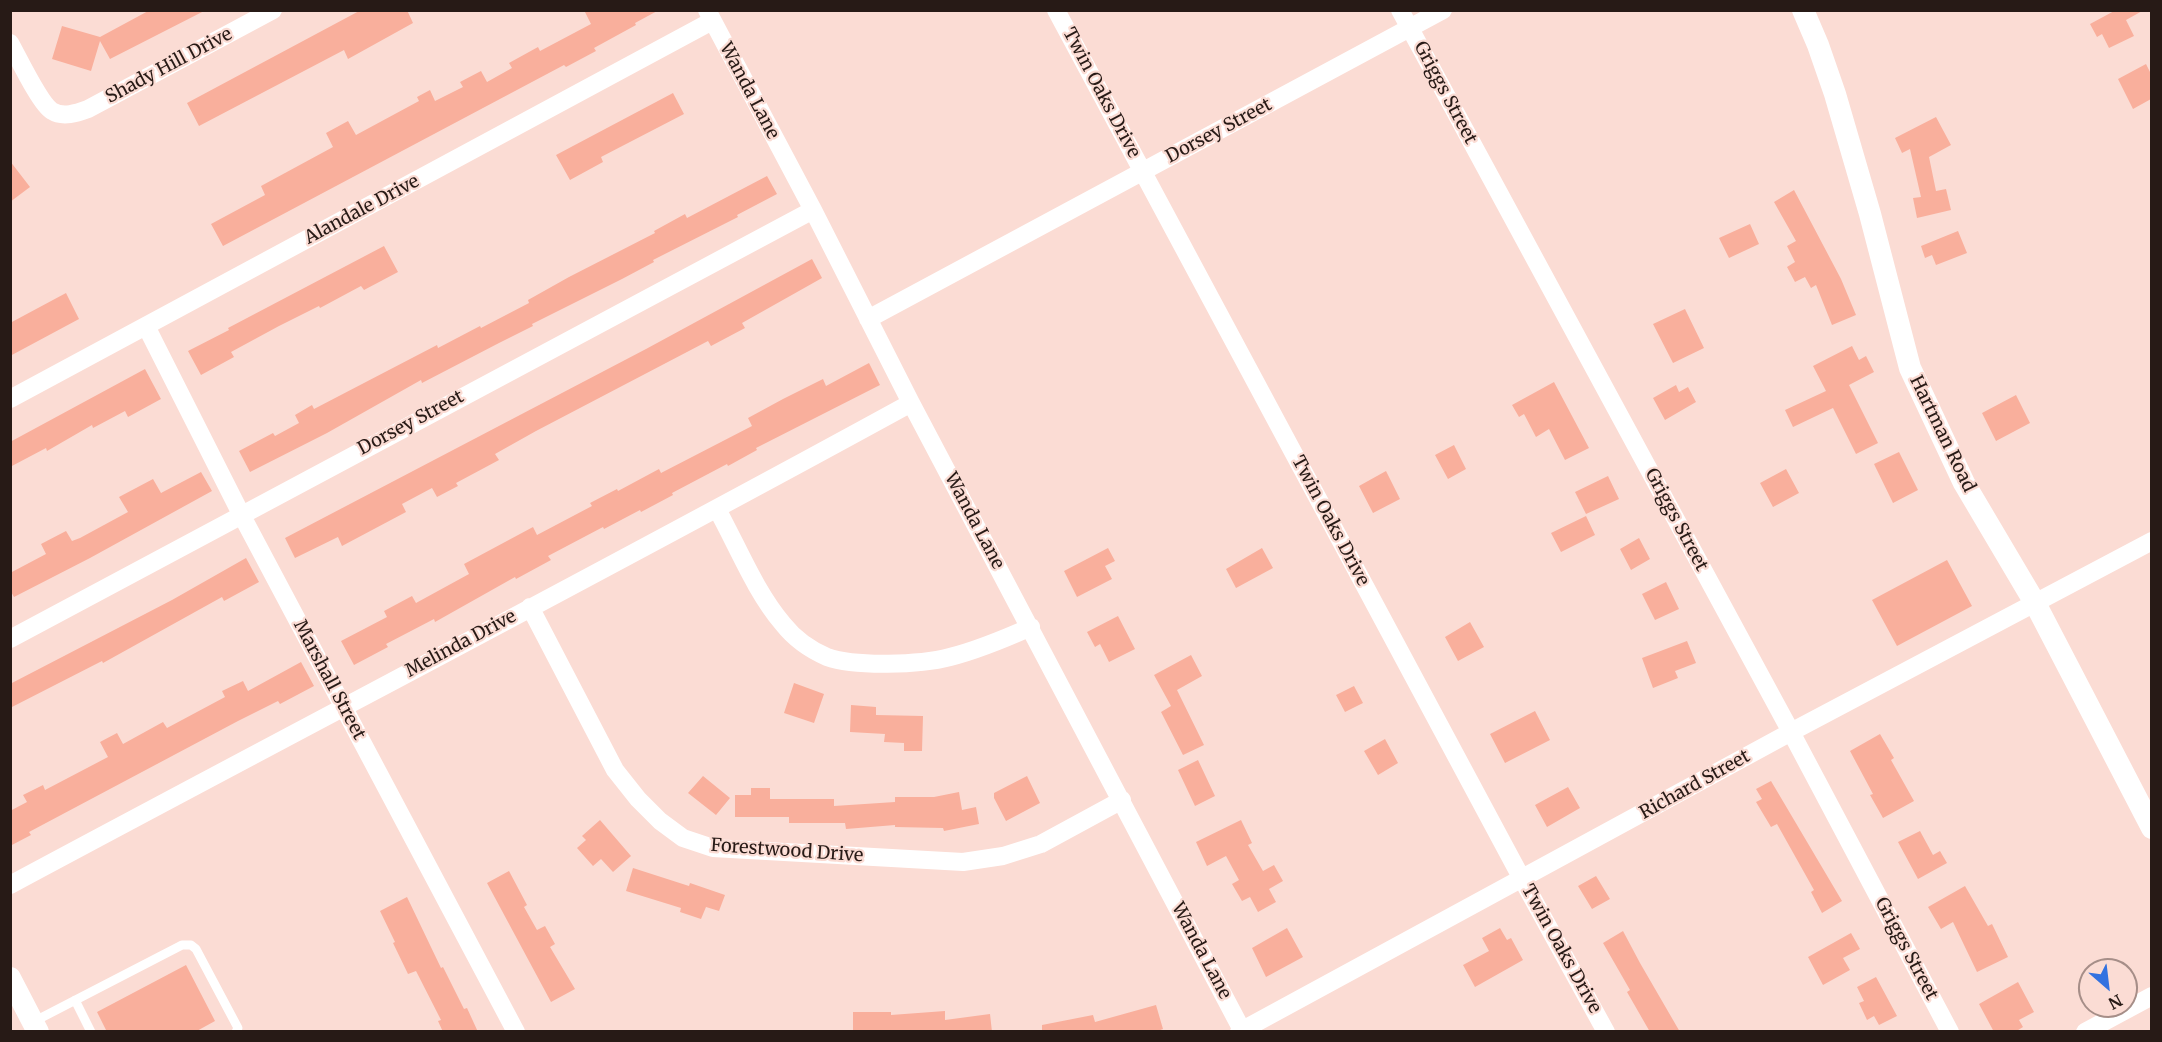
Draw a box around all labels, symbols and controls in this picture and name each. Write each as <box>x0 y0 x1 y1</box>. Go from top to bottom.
street label: Shady Hill Drive <box>102 24 236 108</box>
street label: Twin Oaks Drive <box>1058 24 1144 162</box>
street label: Griggs Street <box>1409 38 1481 148</box>
street label: Wanda Lane <box>714 39 784 143</box>
street label: Dorsey Street <box>1162 94 1276 168</box>
street label: Alandale Drive <box>301 171 423 249</box>
street label: Hartman Road <box>1905 372 1979 496</box>
street label: Dorsey Street <box>354 386 468 460</box>
street label: Twin Oaks Drive <box>1287 452 1373 590</box>
street label: Griggs Street <box>1640 465 1712 575</box>
street label: Wanda Lane <box>939 469 1009 573</box>
street label: Melinda Drive <box>402 606 520 682</box>
street label: Marshall Street <box>288 616 370 744</box>
street label: Richard Street <box>1636 746 1754 824</box>
street label: Forestwood Drive <box>710 835 864 867</box>
street label: Twin Oaks Drive <box>1517 881 1605 1017</box>
street label: Griggs Street <box>1870 894 1942 1004</box>
street label: Wanda Lane <box>1166 899 1236 1003</box>
north arrow <box>2078 958 2138 1018</box>
text: N <box>2105 990 2126 1014</box>

